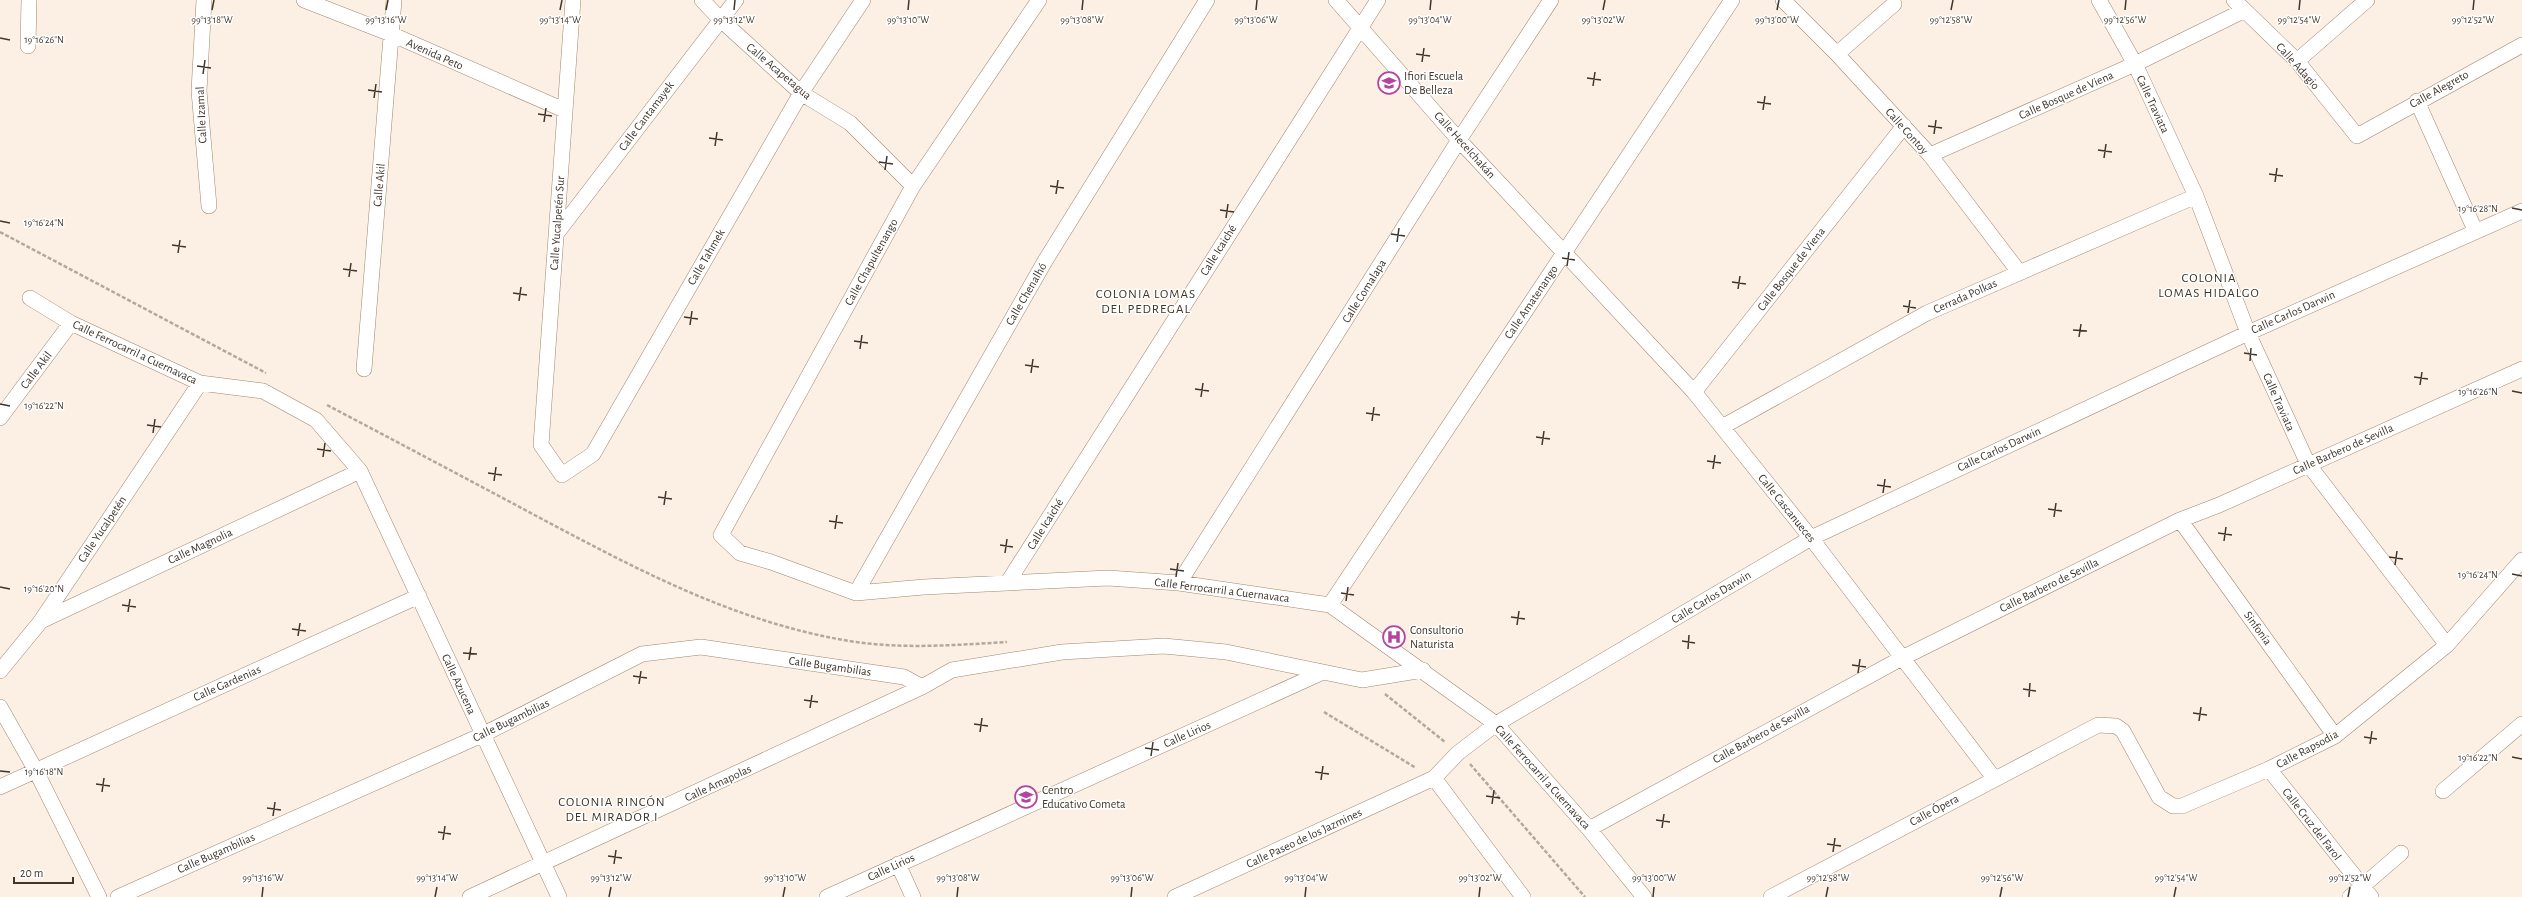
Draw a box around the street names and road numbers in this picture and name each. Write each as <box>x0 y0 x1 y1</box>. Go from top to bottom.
street label: Avenida Peto <box>405 36 465 72</box>
street label: Calle Adagio <box>2274 40 2322 92</box>
street label: Calle Acapetagua <box>744 41 814 102</box>
street label: Calle Alegreto <box>2408 68 2471 110</box>
street label: Calle Bosque de Viena <box>2017 69 2116 121</box>
street label: Calle Traviata <box>2134 73 2172 135</box>
street label: Calle Cantamayek <box>616 79 677 153</box>
street label: Calle Izamal <box>194 86 208 144</box>
street label: Calle Contoy <box>1882 106 1931 157</box>
street label: Calle Hecelchakán <box>1432 109 1498 181</box>
street label: Calle Akil <box>371 163 387 207</box>
street label: Calle Yucalpetén Sur <box>548 175 566 271</box>
street label: Calle Chapultenango <box>842 217 900 307</box>
street label: Calle Icaiché <box>1198 222 1238 278</box>
street label: Calle Bosque de Viena <box>1755 225 1827 313</box>
street label: Calle Tahmek <box>685 226 727 287</box>
street label: Calle Comalapa <box>1340 257 1388 325</box>
street label: Calle Chenalhó <box>1003 261 1049 327</box>
street label: Calle Amatenango <box>1502 263 1560 341</box>
street label: Cerrada Polkas <box>1931 277 1999 315</box>
street label: Calle Carlos Darwin <box>2249 288 2337 336</box>
street label: Calle Ferrocarril a Cuernavaca <box>71 318 200 386</box>
street label: Calle Akil <box>18 349 54 391</box>
street label: Calle Traviata <box>2261 371 2297 433</box>
street label: Calle Barbero de Sevilla <box>2291 421 2395 477</box>
street label: Calle Carlos Darwin <box>1955 424 2043 474</box>
street label: Calle Cascanueces <box>1756 472 1818 544</box>
street label: Calle Yucalpetén <box>76 494 128 564</box>
street label: Calle Icaiché <box>1025 496 1065 552</box>
street label: Calle Magnolia <box>166 526 234 566</box>
street label: Calle Barbero de Sevilla <box>1998 556 2101 614</box>
street label: Calle Carlos Darwin <box>1669 569 1753 625</box>
street label: Calle Ferrocarril a Cuernavaca <box>1154 576 1291 604</box>
street label: Sinfonía <box>2242 609 2274 647</box>
street label: Calle Azucena <box>440 652 478 716</box>
street label: Calle Bugambilias <box>788 654 872 678</box>
street label: Calle Gardenias <box>191 663 263 703</box>
street label: Calle Bugambilias <box>471 696 551 744</box>
street label: Calle Barbero de Sevilla <box>1711 702 1812 766</box>
street label: Calle Lirios <box>1162 718 1212 750</box>
street label: Calle Ferrocarril a Cuernavaca <box>1493 723 1593 832</box>
street label: Calle Rapsodia <box>2274 727 2340 770</box>
street label: Calle Amapolas <box>683 762 753 804</box>
street label: Calle Cruz del Farol <box>2280 786 2344 862</box>
street label: Calle Ópera <box>1907 791 1961 828</box>
street label: Calle Paseo de los Jazmines <box>1244 806 1364 870</box>
street label: Calle Bugambilias <box>175 831 257 875</box>
street label: Calle Lirios <box>866 851 916 883</box>

